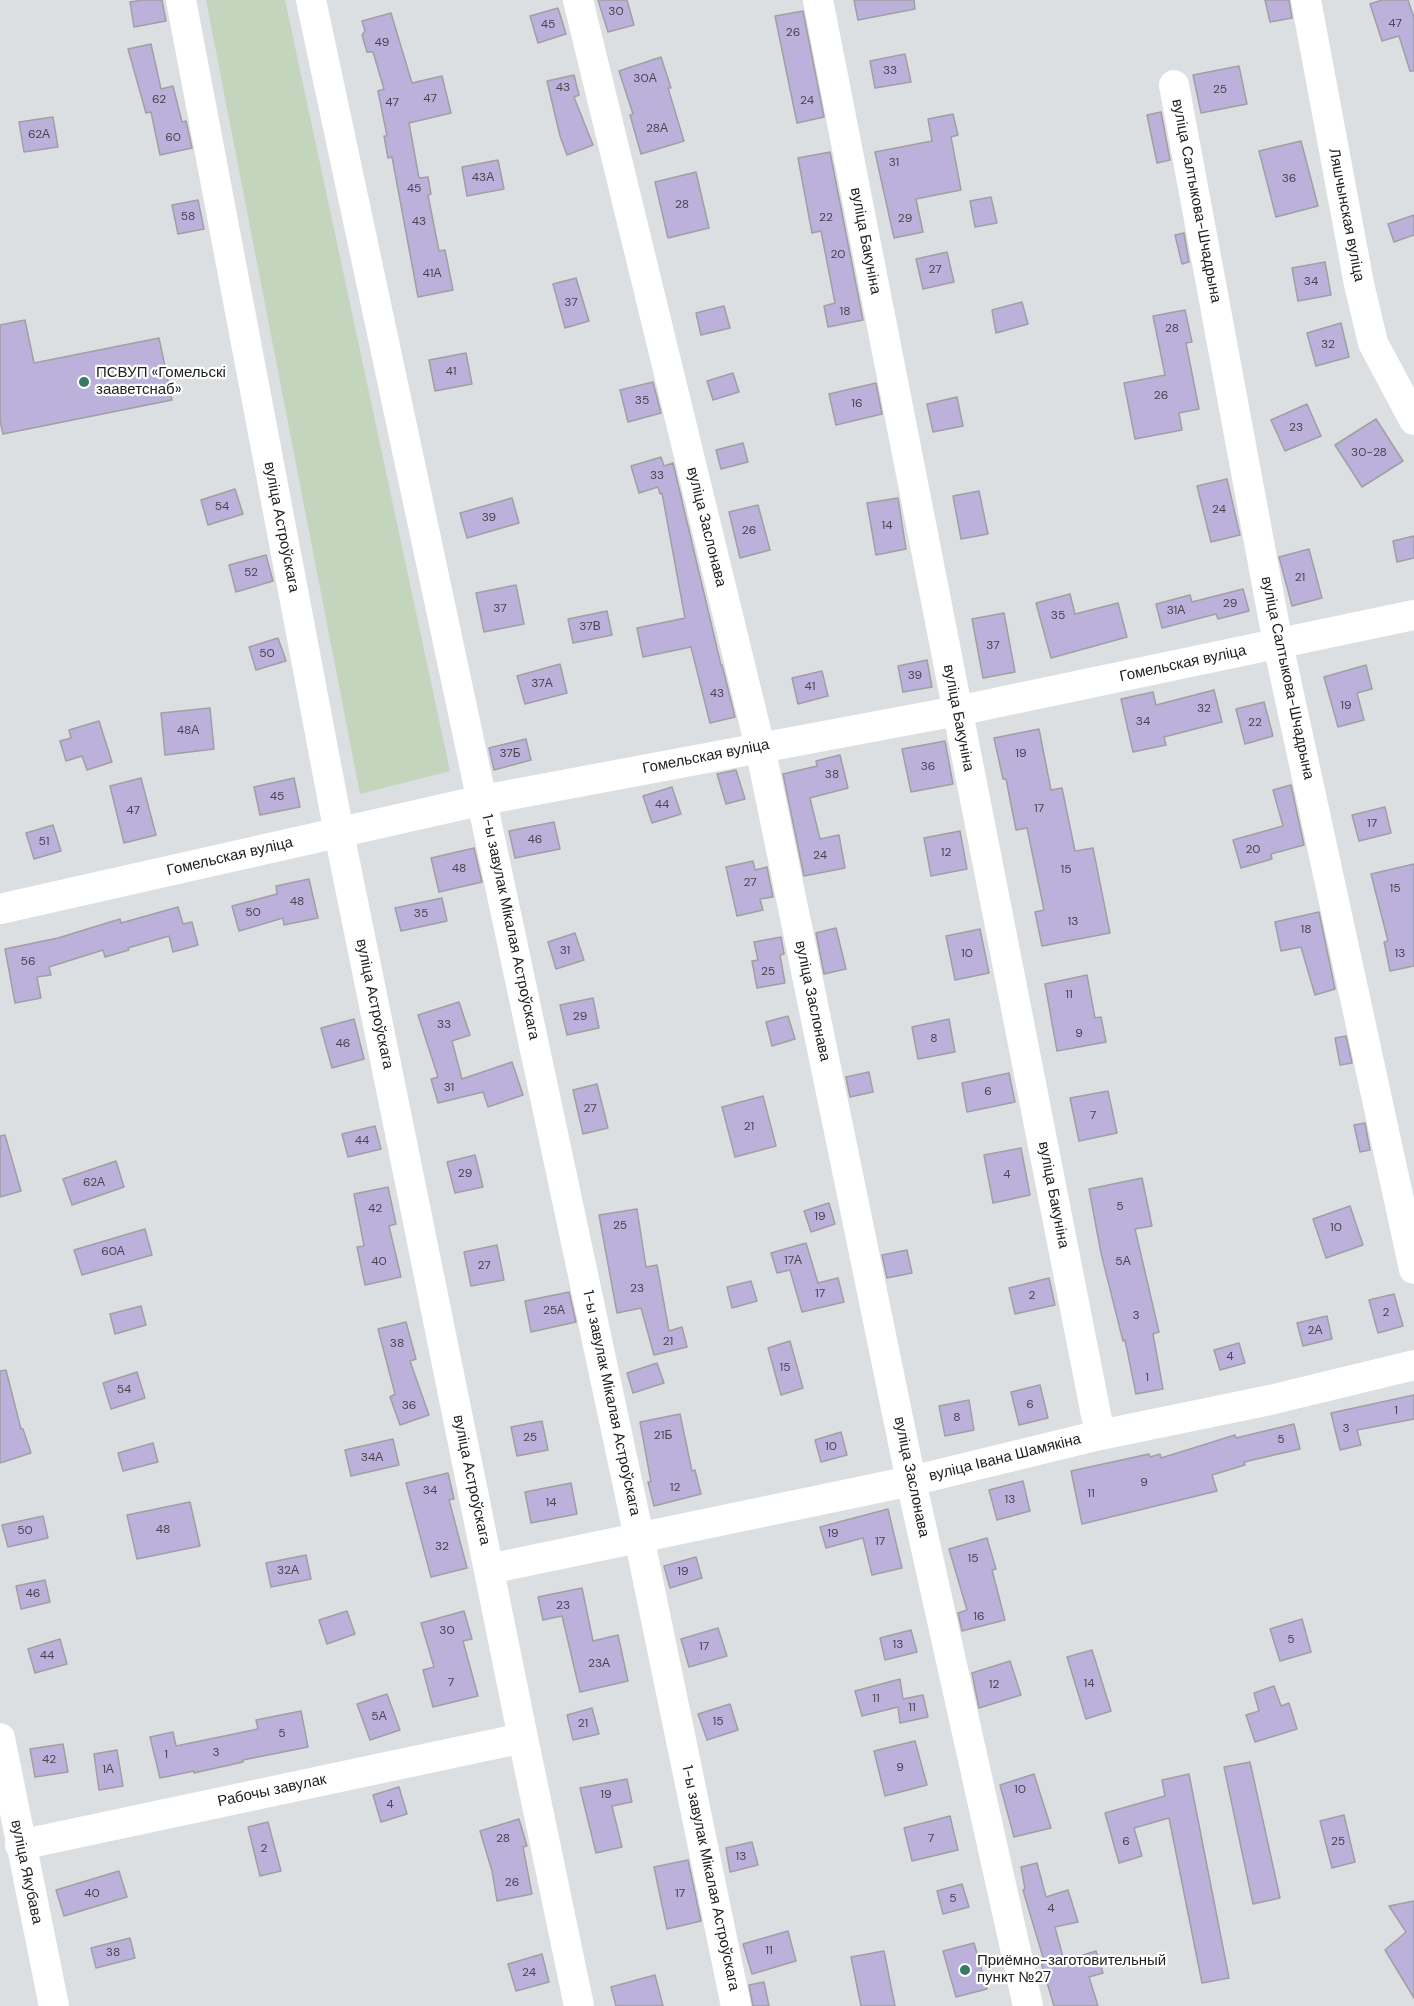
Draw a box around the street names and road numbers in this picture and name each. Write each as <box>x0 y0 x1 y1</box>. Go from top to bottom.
street label: вуліца Салтыкова-Шчадрына <box>1167 98 1225 304</box>
street label: Ляшчынская вуліца <box>1324 147 1368 283</box>
street label: вуліца Бакуніна <box>846 186 884 296</box>
street label: вуліца Астроўскага <box>260 460 302 594</box>
street label: вуліца Заслонава <box>682 465 730 589</box>
street label: вуліца Салтыкова-Шчадрына <box>1257 575 1317 781</box>
street label: Гомельская вуліца <box>1118 642 1248 686</box>
street label: вуліца Бакуніна <box>939 663 977 773</box>
street label: Гомельская вуліца <box>641 736 771 778</box>
street label: 1-ы завулак Мікалая Астроўскага <box>477 813 543 1041</box>
street label: Гомельская вуліца <box>165 834 295 880</box>
street label: вуліца Астроўскага <box>351 937 397 1071</box>
street label: вуліца Заслонава <box>790 939 834 1063</box>
street label: вуліца Бакуніна <box>1034 1140 1072 1250</box>
street label: 1-ы завулак Мікалая Астроўскага <box>578 1289 644 1517</box>
street label: вуліца Астроўскага <box>448 1413 494 1547</box>
street label: вуліца Заслонава <box>889 1415 933 1539</box>
street label: вуліца Івана Шамякіна <box>927 1430 1083 1486</box>
street label: 1-ы завулак Мікалая Астроўскага <box>677 1764 743 1992</box>
street label: Рабочы завулак <box>216 1771 328 1811</box>
street label: вуліца Якубава <box>6 1818 46 1926</box>

